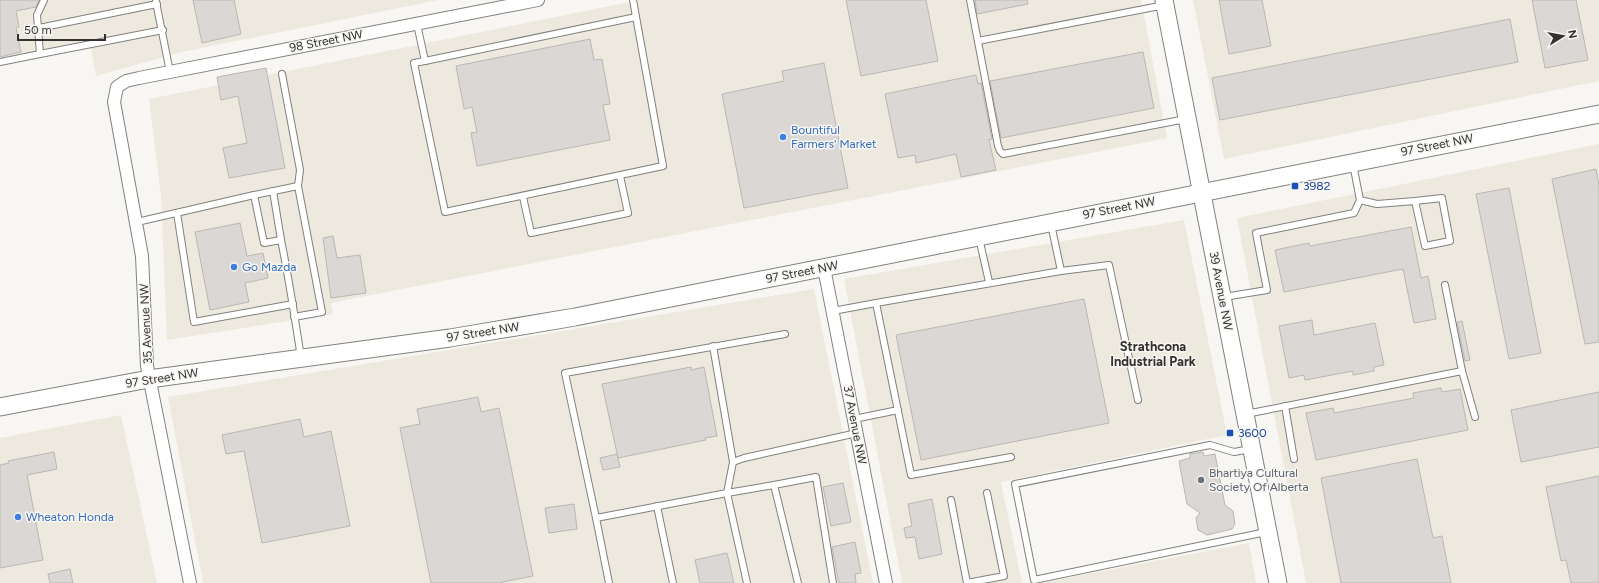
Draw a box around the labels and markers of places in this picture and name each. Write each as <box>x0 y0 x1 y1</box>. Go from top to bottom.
place label: Bountiful Farmers' Market <box>791 123 877 151</box>
marker: Bountiful Farmers' Market <box>778 132 788 142</box>
place label: 3982 <box>1303 179 1330 193</box>
marker: 3982 <box>1290 181 1300 191</box>
place label: Go Mazda <box>242 260 296 274</box>
marker: Go Mazda <box>229 262 239 272</box>
place label: 3600 <box>1238 426 1267 440</box>
marker: 3600 <box>1225 428 1235 438</box>
place label: Bhartiya Cultural Society Of Alberta <box>1209 466 1309 494</box>
marker: Bhartiya Cultural Society Of Alberta <box>1196 475 1206 485</box>
place label: Wheaton Honda <box>26 510 114 524</box>
marker: Wheaton Honda <box>13 512 23 522</box>

